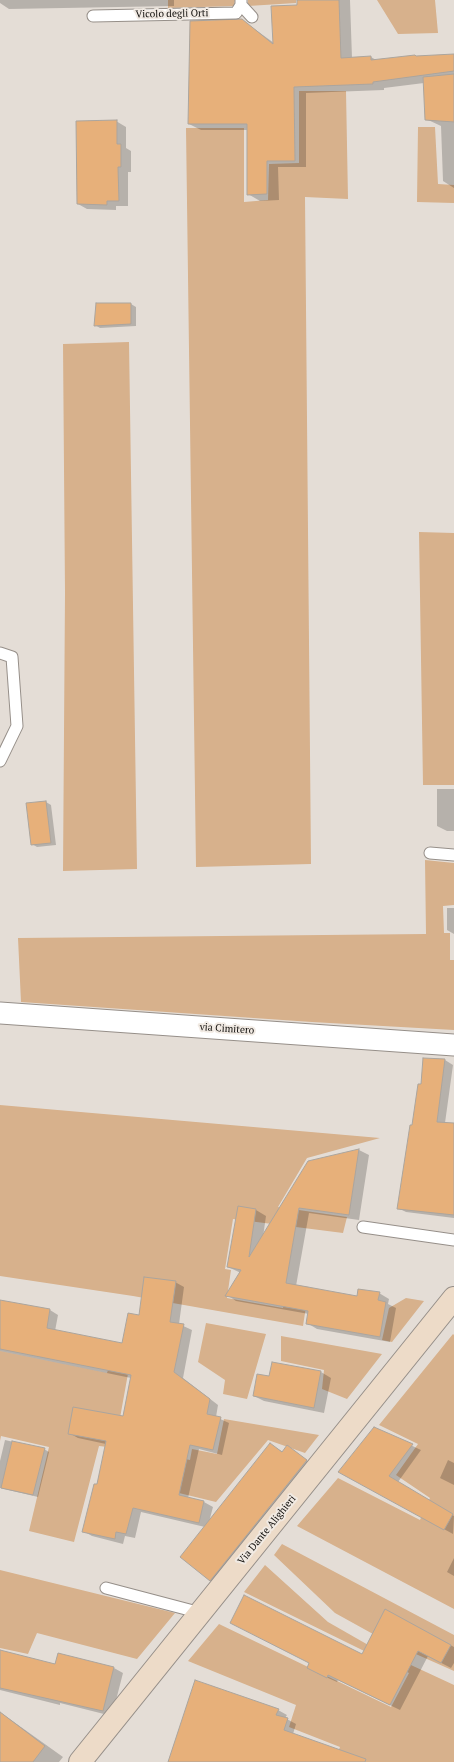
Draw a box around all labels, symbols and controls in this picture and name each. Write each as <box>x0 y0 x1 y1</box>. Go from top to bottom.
street label: Vicolo degli Orti <box>135 7 209 21</box>
street label: via Cimitero <box>199 1021 255 1037</box>
street label: Via Dante Alighieri <box>235 1493 299 1567</box>

